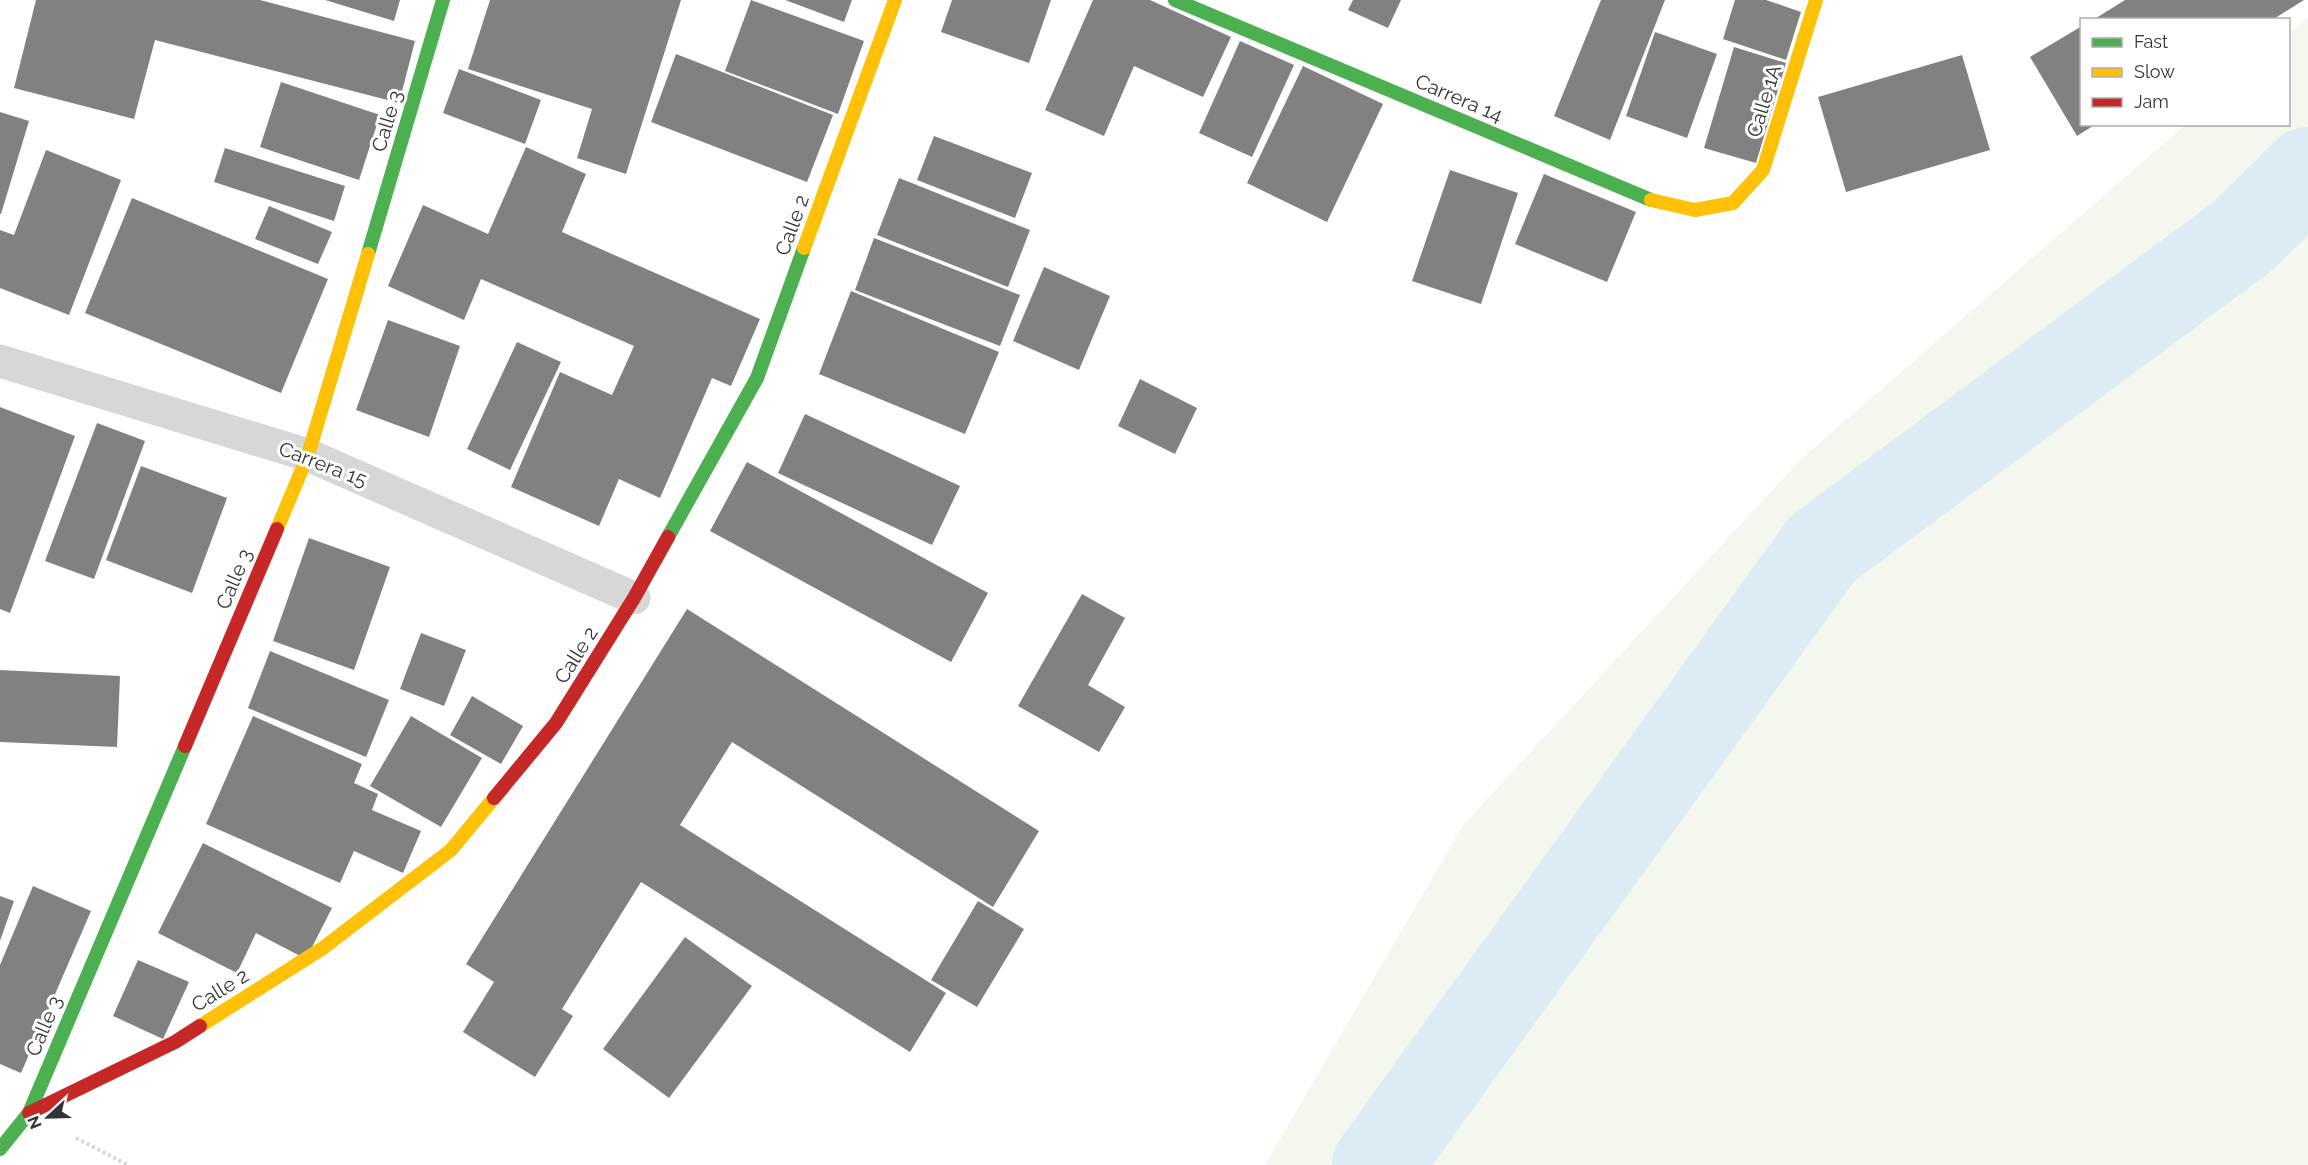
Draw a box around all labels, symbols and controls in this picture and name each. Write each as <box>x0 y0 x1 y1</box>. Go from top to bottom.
legend <box>2080 18 2290 126</box>
text: Fast <box>2134 31 2168 52</box>
street label: Calle 1A <box>1742 61 1786 140</box>
text: Slow <box>2134 61 2175 82</box>
street label: Carrera 14 <box>1412 69 1506 127</box>
street label: Calle 3 <box>366 87 408 155</box>
text: Jam <box>2134 91 2169 112</box>
street label: Calle 2 <box>770 191 814 259</box>
street label: Carrera 15 <box>276 436 371 492</box>
street label: Calle 3 <box>211 545 257 613</box>
street label: Calle 2 <box>549 622 603 688</box>
street label: Calle 2 <box>187 963 253 1017</box>
street label: Calle 3 <box>21 992 67 1060</box>
north arrow <box>18 1087 78 1147</box>
text: N <box>23 1113 46 1132</box>

